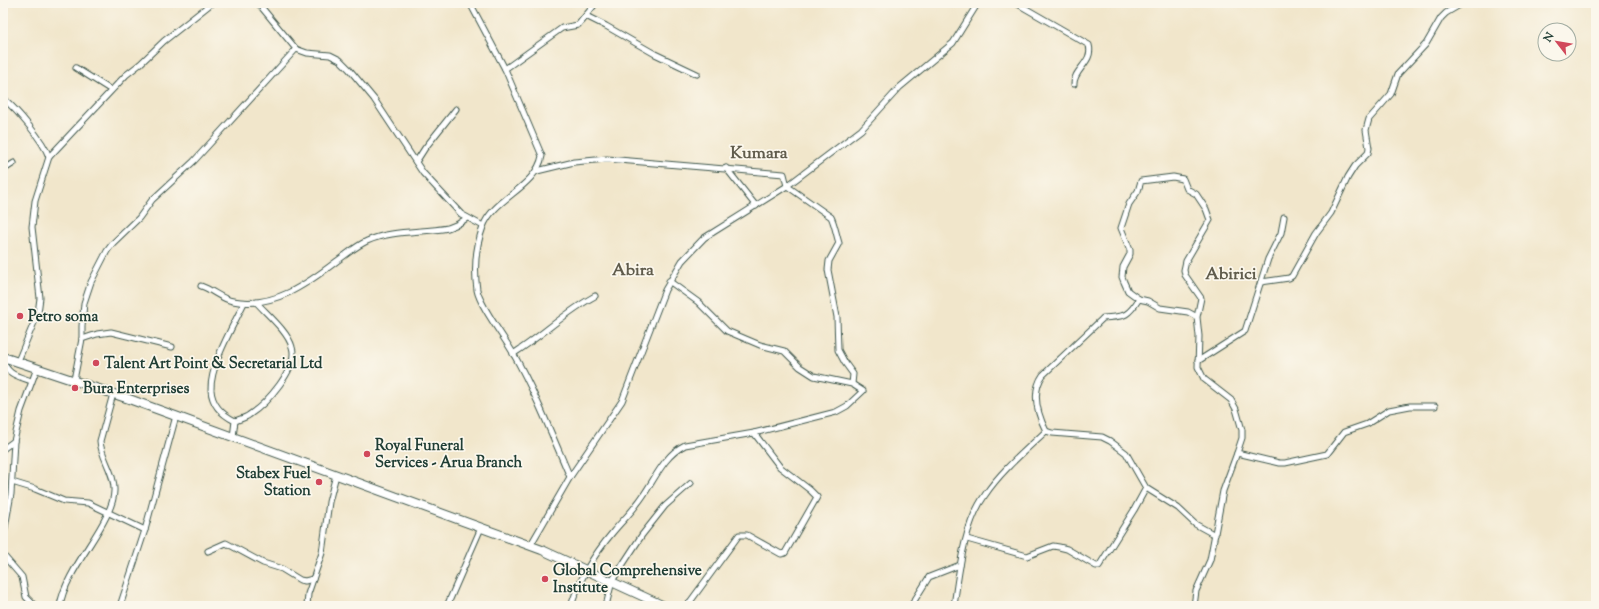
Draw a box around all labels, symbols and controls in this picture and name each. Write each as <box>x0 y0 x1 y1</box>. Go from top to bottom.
north arrow <box>1537 22 1577 62</box>
text: N <box>1540 29 1559 46</box>
district label: Kumara <box>730 142 788 166</box>
district label: Abira <box>612 259 654 283</box>
district label: Abirici <box>1205 263 1257 287</box>
place label: Petro soma <box>28 307 98 328</box>
marker: Petro soma <box>15 311 25 321</box>
place label: Talent Art Point & Secretarial Ltd <box>104 354 323 375</box>
marker: Talent Art Point & Secretarial Ltd <box>91 358 101 368</box>
place label: Bura Enterprises <box>83 379 189 400</box>
marker: Bura Enterprises <box>70 383 80 393</box>
place label: Royal Funeral Services - Arua Branch <box>375 436 522 474</box>
marker: Royal Funeral Services - Arua Branch <box>362 449 372 459</box>
place label: Stabex Fuel Station <box>236 464 312 502</box>
marker: Stabex Fuel Station <box>314 477 324 487</box>
place label: Global Comprehensive Institute <box>553 561 702 599</box>
marker: Global Comprehensive Institute <box>540 574 550 584</box>

